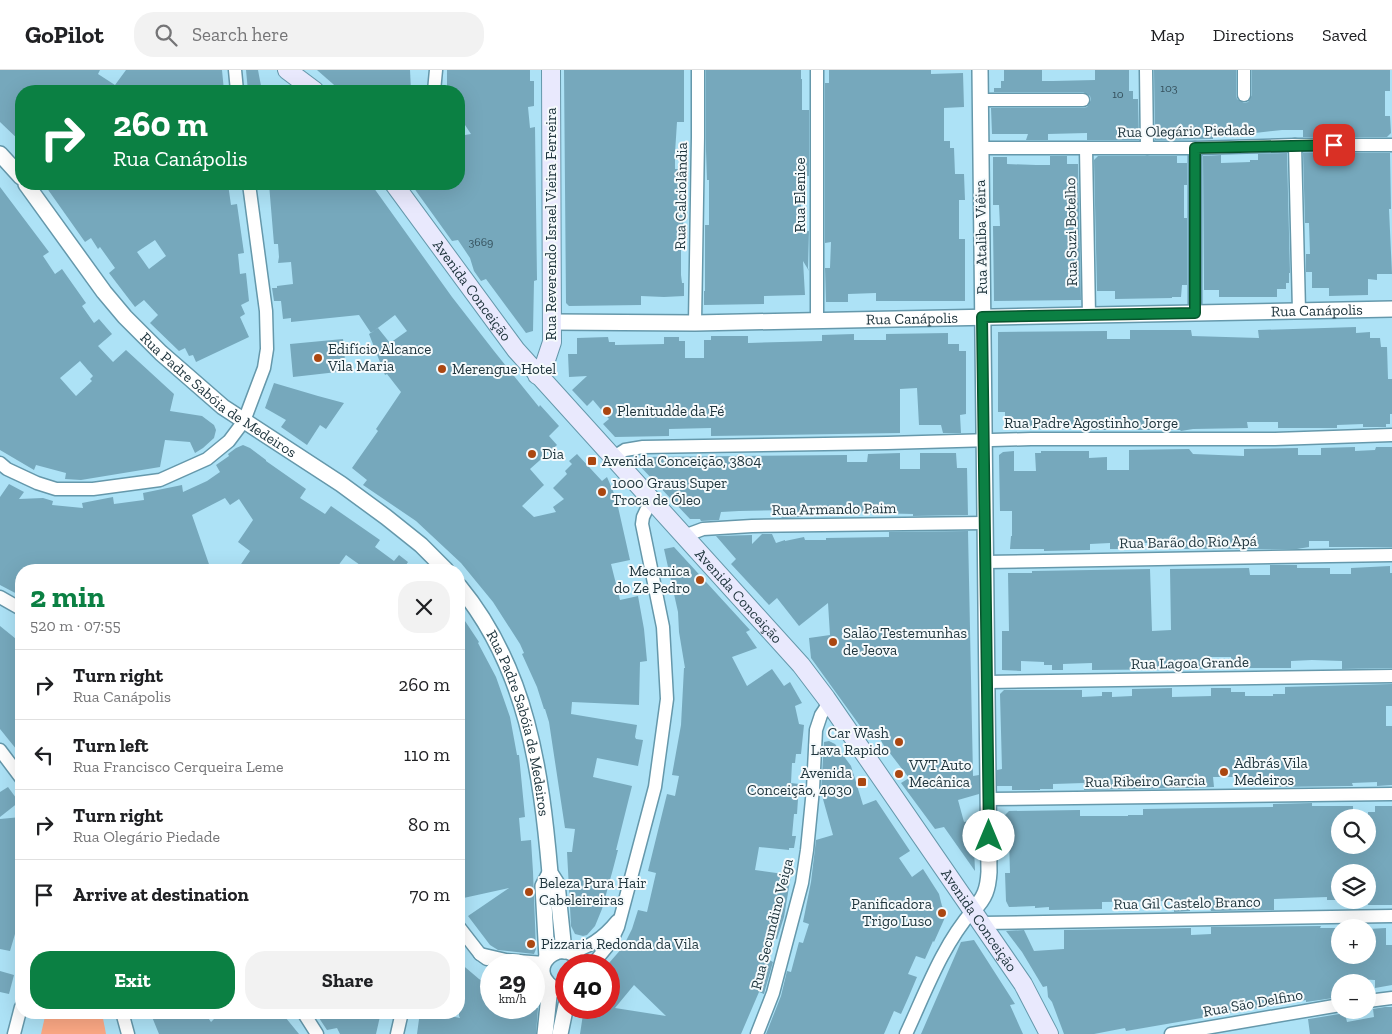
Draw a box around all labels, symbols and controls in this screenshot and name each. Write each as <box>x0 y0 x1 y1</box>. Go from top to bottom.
search box <box>134 12 484 57</box>
text: GoPilot <box>25 20 104 49</box>
icon: search <box>152 21 180 49</box>
text: Search here <box>192 23 288 46</box>
text: Map <box>1150 24 1185 46</box>
text: Directions <box>1213 24 1294 46</box>
text: Saved <box>1322 24 1367 46</box>
house number: 103 <box>1160 81 1178 95</box>
house number: 10 <box>1112 87 1124 101</box>
text: 260 m <box>113 103 208 145</box>
icon: right <box>30 105 95 170</box>
street label: Rua Reverendo Israel Vieira Ferreira <box>542 108 560 341</box>
street label: Rua Olegário Piedade <box>1117 121 1255 141</box>
pin <box>1313 124 1355 166</box>
icon: arrive <box>1320 131 1348 159</box>
street label: Rua Calciolândia <box>671 142 691 250</box>
text: Rua Canápolis <box>113 145 248 172</box>
street label: Rua Elenice <box>791 158 809 232</box>
street label: Rua Suzi Botelho <box>1061 177 1081 287</box>
street label: Rua Ataliba Viêira <box>971 179 991 295</box>
house number: 3669 <box>469 235 493 249</box>
street label: Avenida Conceição <box>429 236 516 345</box>
street label: Rua Canápolis <box>1271 301 1363 320</box>
street label: Rua Canápolis <box>866 309 958 329</box>
street label: Rua Padre Sabóia de Medeiros <box>136 328 300 461</box>
place label: Edifício Alcance Vila Maria <box>327 340 431 375</box>
marker: Edifício Alcance Vila Maria <box>312 352 324 364</box>
place label: Merengue Hotel <box>452 360 556 378</box>
marker: Merengue Hotel <box>436 363 448 375</box>
place label: Plenitudde da Fé <box>617 402 724 420</box>
marker: Plenitudde da Fé <box>601 405 613 417</box>
street label: Rua Padre Agostinho Jorge <box>1004 414 1178 432</box>
place label: Dia <box>542 445 564 463</box>
marker: Dia <box>526 448 538 460</box>
place label: Avenida Conceição, 3804 <box>602 452 762 470</box>
marker: Avenida Conceição, 3804 <box>586 455 598 467</box>
place label: 1000 Graus Super Troca de Óleo <box>612 474 727 509</box>
marker: 1000 Graus Super Troca de Óleo <box>596 486 608 498</box>
street label: Rua Armando Paim <box>771 499 897 519</box>
street label: Rua Barão do Rio Apá <box>1119 532 1257 552</box>
street label: Avenida Conceição <box>691 545 786 647</box>
place label: Mecanica do Ze Pedro <box>614 562 690 597</box>
marker: Mecanica do Ze Pedro <box>694 574 706 586</box>
text: 2 min <box>30 579 105 615</box>
button: close <box>398 581 450 633</box>
text: 520 m · 07:55 <box>30 616 121 635</box>
place label: Salão Testemunhas de Jeova <box>843 624 967 659</box>
street label: Rua Padre Sabóia de Medeiros <box>482 627 553 817</box>
marker: Salão Testemunhas de Jeova <box>827 636 839 648</box>
street label: Rua Lagoa Grande <box>1131 653 1249 673</box>
text: Turn right <box>73 664 163 687</box>
icon: right <box>30 671 58 699</box>
text: 260 m <box>398 673 450 696</box>
text: Rua Canápolis <box>73 687 171 706</box>
place label: Car Wash Lava Rapido <box>811 724 890 759</box>
text: Turn left <box>73 734 148 757</box>
marker: Car Wash Lava Rapido <box>893 736 905 748</box>
icon: left <box>30 741 58 769</box>
text: 110 m <box>404 743 450 766</box>
place label: Adbrás Vila Medeiros <box>1234 754 1308 789</box>
place label: VVT Auto Mecânica <box>908 756 972 791</box>
text: Rua Francisco Cerqueira Leme <box>73 757 284 776</box>
place label: Avenida Conceição, 4030 <box>747 764 852 799</box>
marker: Adbrás Vila Medeiros <box>1218 766 1230 778</box>
marker: VVT Auto Mecânica <box>893 768 905 780</box>
street label: Rua Ribeiro Garcia <box>1084 771 1206 791</box>
marker: Avenida Conceição, 4030 <box>856 776 868 788</box>
text: Turn right <box>73 804 163 827</box>
position arrow <box>962 809 1014 861</box>
map controls <box>1331 809 1376 1019</box>
button: search <box>1331 809 1376 854</box>
icon: right <box>30 811 58 839</box>
text: 80 m <box>408 813 450 836</box>
text: Rua Olegário Piedade <box>73 827 220 846</box>
street label: Rua Secundino Veiga <box>747 857 797 991</box>
button: layers <box>1331 864 1376 909</box>
street label: Avenida Conceição <box>937 865 1021 975</box>
place label: Beleza Pura Hair Cabeleireiras <box>539 874 647 909</box>
icon: arrive <box>30 881 58 909</box>
text: Arrive at destination <box>73 883 249 906</box>
text: 70 m <box>409 883 450 906</box>
marker: Beleza Pura Hair Cabeleireiras <box>523 886 535 898</box>
street label: Rua Gil Castelo Branco <box>1113 893 1261 913</box>
place label: Panificadora Trigo Luso <box>851 895 932 930</box>
marker: Panificadora Trigo Luso <box>936 907 948 919</box>
button: + <box>1331 919 1376 964</box>
place label: Pizzaria Redonda da Vila <box>541 935 699 953</box>
marker: Pizzaria Redonda da Vila <box>525 938 537 950</box>
button: Exit <box>30 951 235 1009</box>
button: Share <box>245 951 450 1009</box>
speed limit sign: 40 <box>555 954 620 1019</box>
text: 29 <box>499 965 526 995</box>
button: − <box>1331 974 1376 1019</box>
street label: Rua São Delfino <box>1202 985 1305 1021</box>
text: km/h <box>499 992 526 1006</box>

